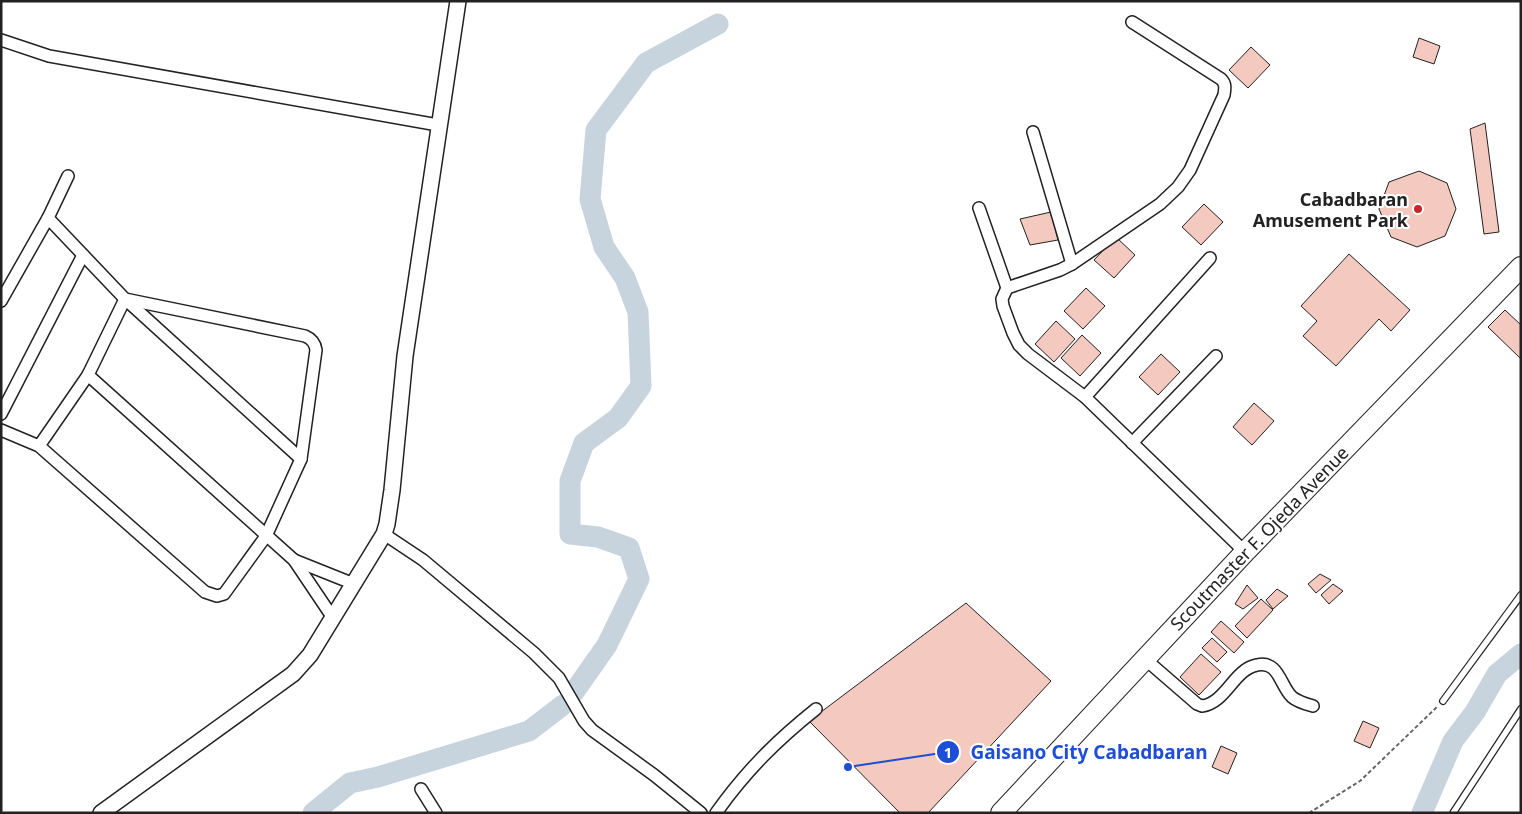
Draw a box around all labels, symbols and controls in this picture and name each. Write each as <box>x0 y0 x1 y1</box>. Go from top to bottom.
place label: Cabadbaran Amusement Park <box>1253 187 1409 232</box>
marker: Cabadbaran Amusement Park <box>1412 203 1424 215</box>
street label: Scoutmaster F. Ojeda Avenue <box>1165 441 1353 635</box>
callout: Gaisano City Cabadbaran <box>936 735 1218 769</box>
text: Gaisano City Cabadbaran <box>970 739 1208 765</box>
text: 1 <box>944 742 952 762</box>

